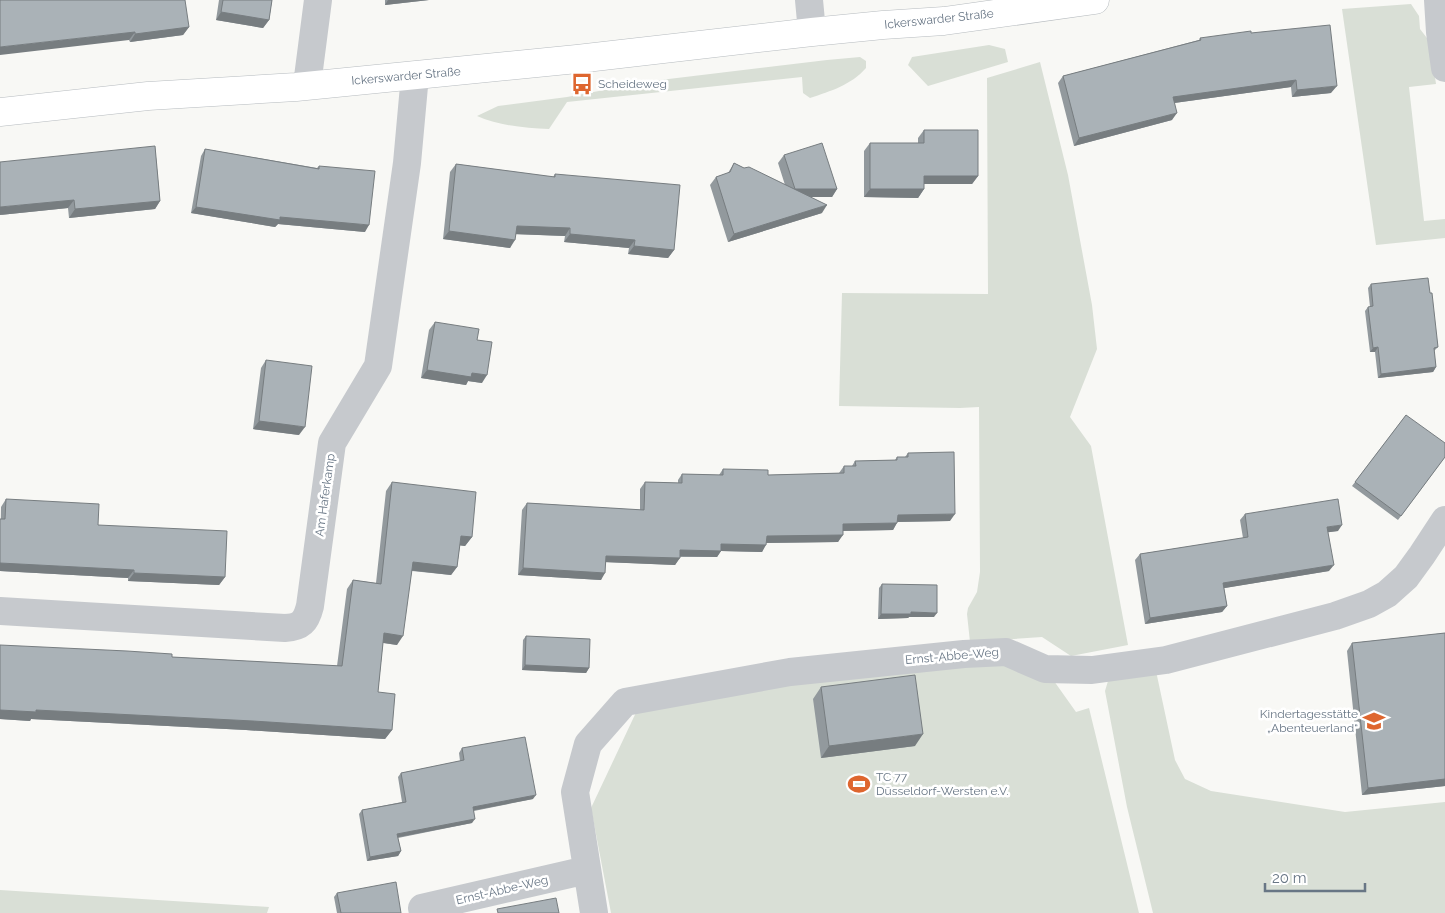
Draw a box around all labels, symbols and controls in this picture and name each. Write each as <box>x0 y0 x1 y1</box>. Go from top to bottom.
street label: Ickerswarder Straße <box>884 6 994 32</box>
street label: Ickerswarder Straße <box>351 64 461 88</box>
bus stop icon: Scheideweg <box>569 71 595 97</box>
place label: Scheideweg <box>598 77 667 91</box>
street label: Am Haferkamp <box>312 453 338 537</box>
street label: Ernst-Abbe-Weg <box>905 645 999 667</box>
place label: Kindertagesstätte „Abenteuerland“ <box>1260 707 1358 735</box>
school or university icon: Kindertagesstätte „Abenteuerland“ <box>1361 708 1387 734</box>
place label: TC 77 Düsseldorf-Wersten e.V. <box>876 770 1009 798</box>
sports icon: TC 77 Düsseldorf-Wersten e.V. <box>846 771 872 797</box>
scale bar <box>1265 860 1365 892</box>
text: 20 m <box>1272 869 1307 887</box>
street label: Ernst-Abbe-Weg <box>455 873 549 907</box>

